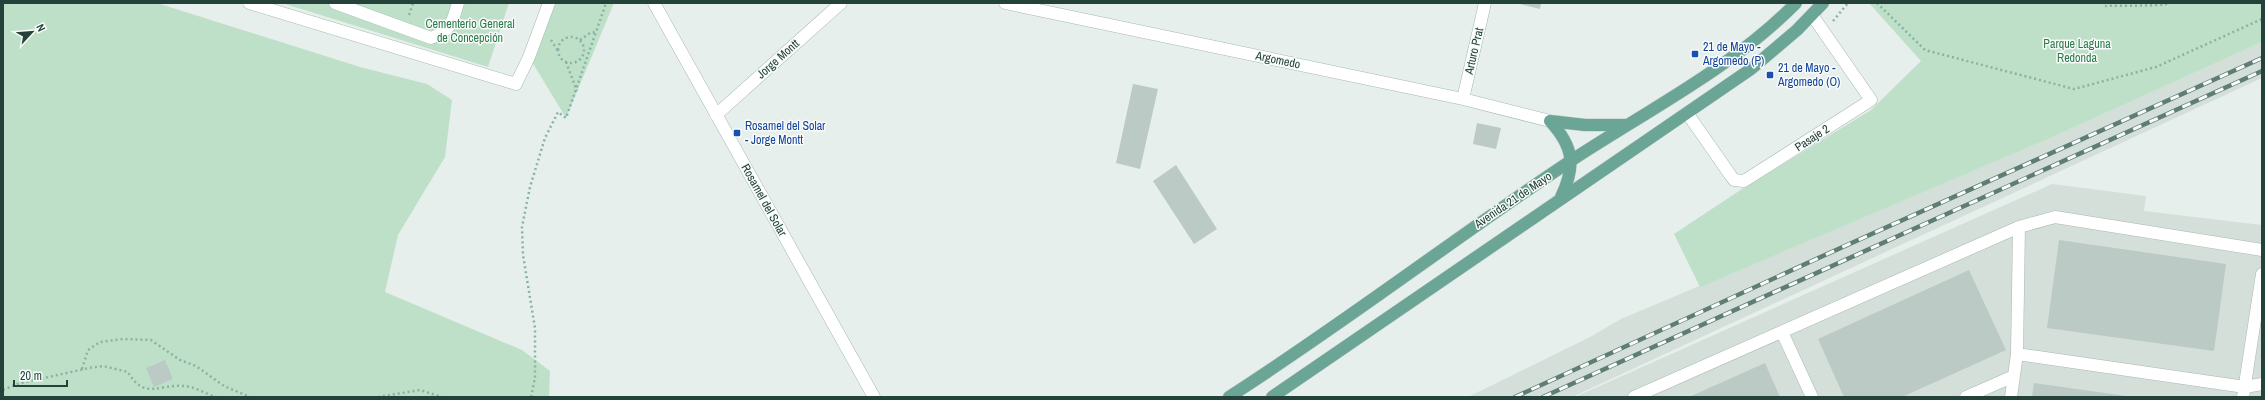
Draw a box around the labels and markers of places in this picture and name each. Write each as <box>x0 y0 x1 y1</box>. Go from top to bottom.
place label: 21 de Mayo - Argomedo (P) <box>1702 39 1764 69</box>
marker: 21 de Mayo - Argomedo (P) <box>1690 49 1700 59</box>
place label: 21 de Mayo - Argomedo (O) <box>1777 60 1840 90</box>
marker: 21 de Mayo - Argomedo (O) <box>1765 70 1775 80</box>
place label: Rosamel del Solar - Jorge Montt <box>745 118 826 148</box>
marker: Rosamel del Solar - Jorge Montt <box>732 128 742 138</box>

